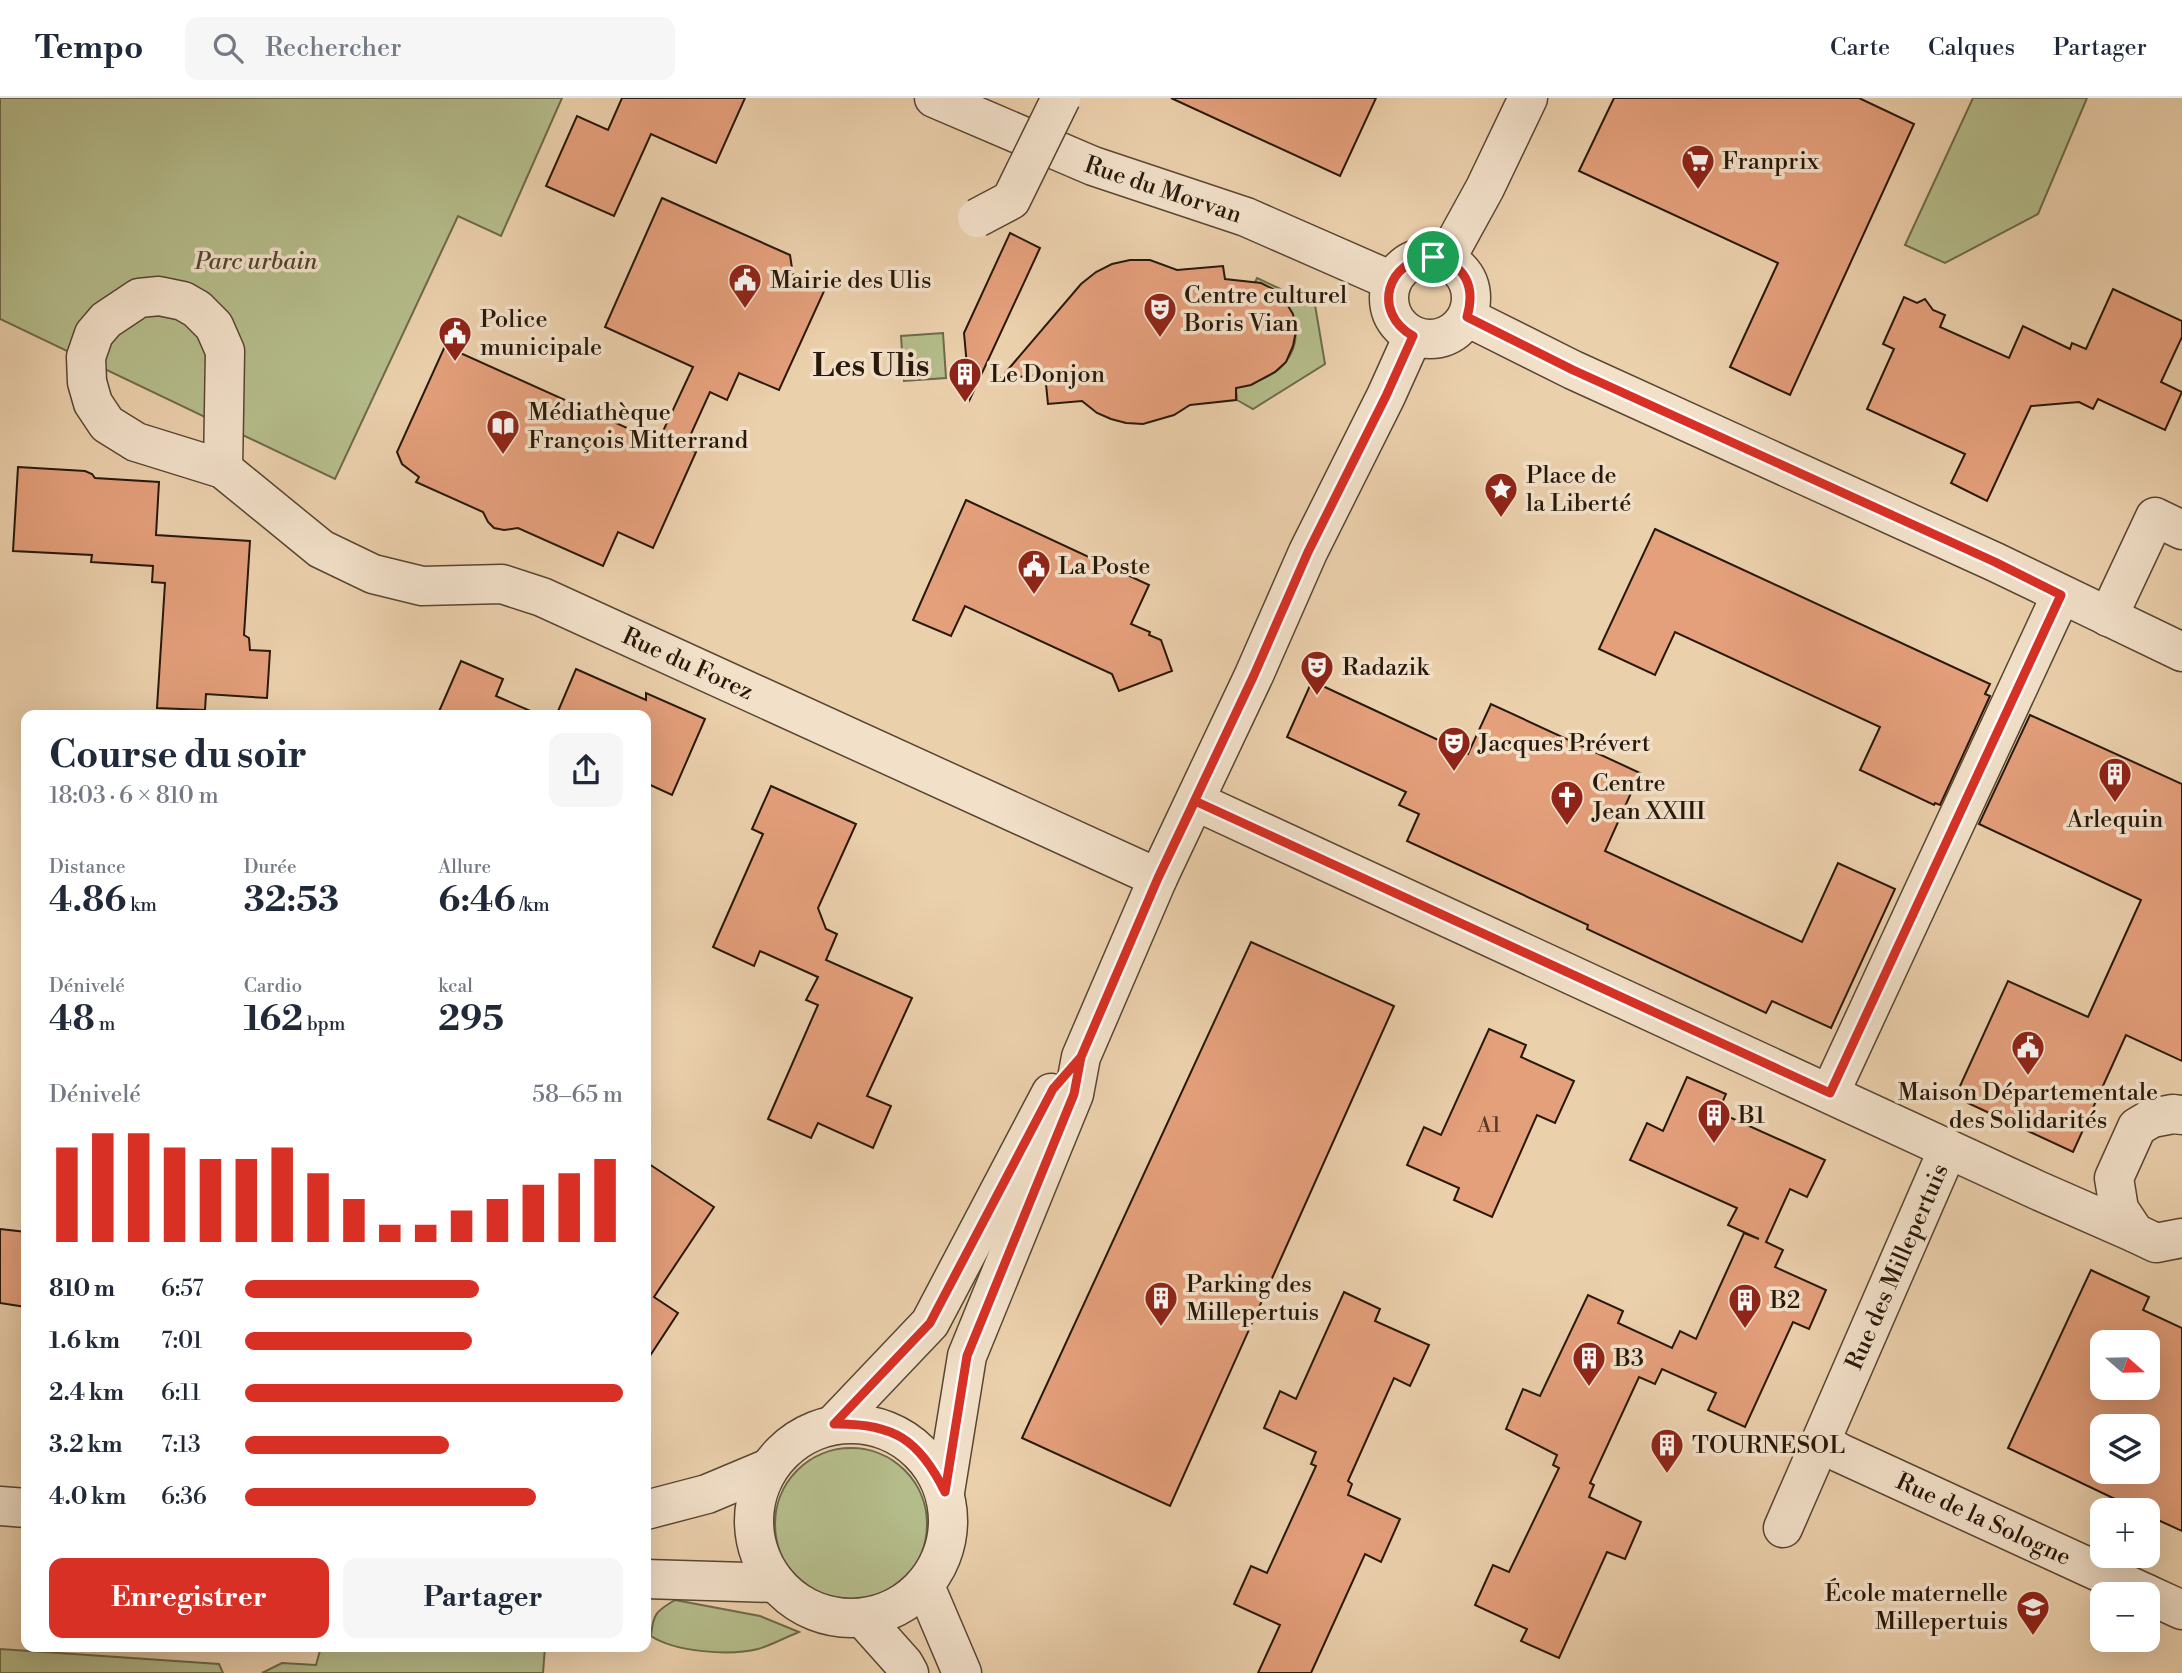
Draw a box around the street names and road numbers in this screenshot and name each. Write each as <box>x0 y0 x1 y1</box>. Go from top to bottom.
street label: Rue du Morvan <box>1080 150 1245 231</box>
street label: Rue du Forez <box>617 622 758 707</box>
street label: Rue des Millepertuis <box>1840 1159 1956 1375</box>
street label: Rue de la Sologne <box>1891 1467 2075 1573</box>

